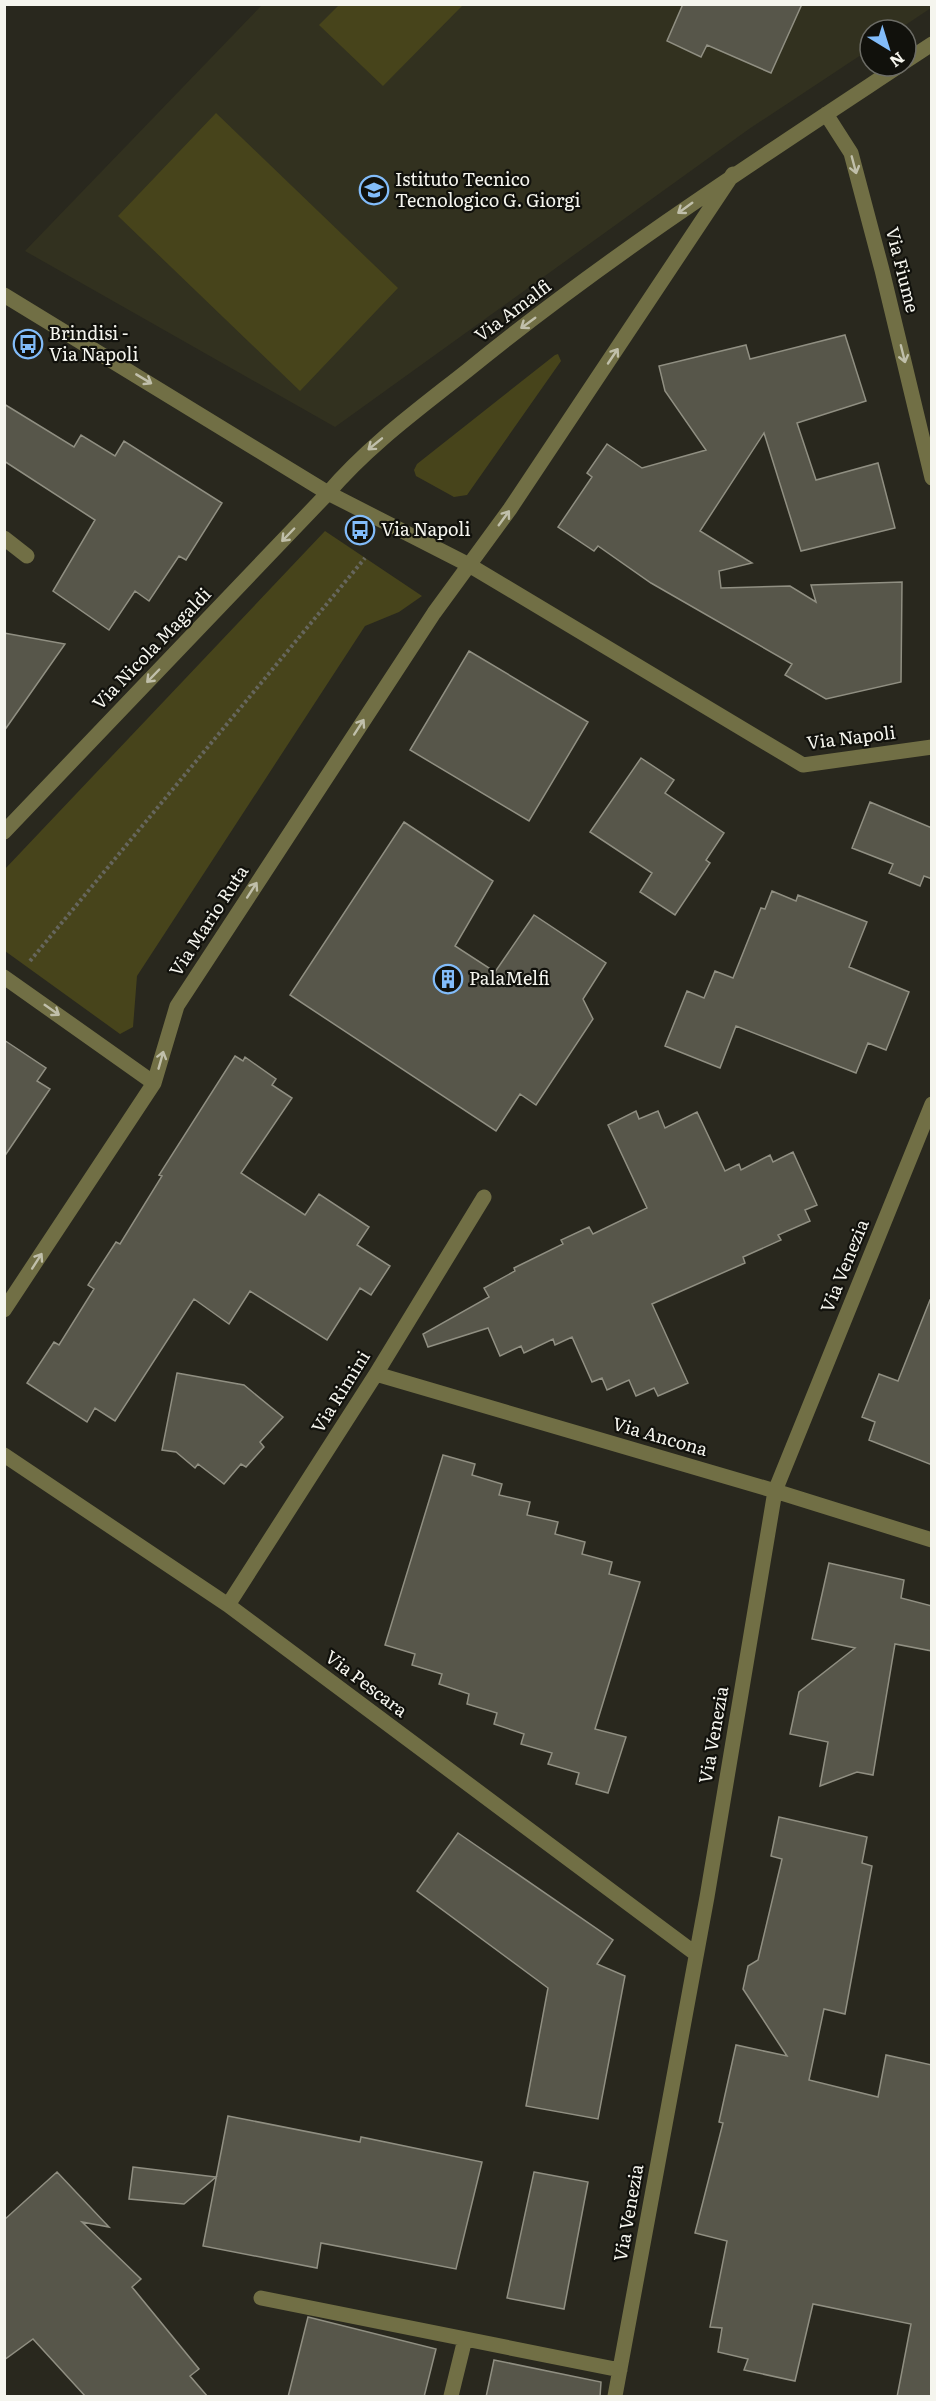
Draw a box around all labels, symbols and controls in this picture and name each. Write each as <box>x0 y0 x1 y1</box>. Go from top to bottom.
north arrow <box>858 18 918 78</box>
text: N <box>885 47 911 74</box>
one-way arrow <box>849 155 860 174</box>
place label: Istituto Tecnico Tecnologico G. Giorgi <box>395 165 580 213</box>
school or university icon: Istituto Tecnico Tecnologico G. Giorgi <box>358 174 390 206</box>
one-way arrow <box>678 202 694 215</box>
street label: Via Fiume <box>880 224 927 315</box>
street label: Via Amalfi <box>468 272 556 348</box>
one-way arrow <box>520 317 536 329</box>
place label: Brindisi - Via Napoli <box>49 319 138 367</box>
bus stop icon: Brindisi - Via Napoli <box>12 328 44 360</box>
one-way arrow <box>898 344 909 363</box>
one-way arrow <box>607 348 619 365</box>
one-way arrow <box>135 373 152 385</box>
one-way arrow <box>367 438 383 451</box>
one-way arrow <box>497 510 510 526</box>
bus stop icon: Via Napoli <box>344 514 376 546</box>
place label: Via Napoli <box>381 515 470 542</box>
one-way arrow <box>281 528 295 543</box>
street label: Via Nicola Magaldi <box>85 581 217 715</box>
one-way arrow <box>146 669 161 684</box>
street label: Via Napoli <box>805 718 897 755</box>
one-way arrow <box>353 719 365 736</box>
street label: Via Mario Ruta <box>162 859 254 981</box>
one-way arrow <box>247 882 259 899</box>
building icon: PalaMelfi <box>432 963 464 995</box>
place label: PalaMelfi <box>469 964 550 991</box>
one-way arrow <box>44 1004 60 1017</box>
one-way arrow <box>156 1051 167 1070</box>
street label: Via Venezia <box>813 1214 875 1316</box>
one-way arrow <box>31 1253 43 1270</box>
street label: Via Rimini <box>304 1345 376 1438</box>
street label: Via Ancona <box>610 1409 711 1462</box>
street label: Via Pescara <box>320 1643 414 1723</box>
street label: Via Venezia <box>691 1684 734 1786</box>
street label: Via Venezia <box>606 2162 649 2264</box>

